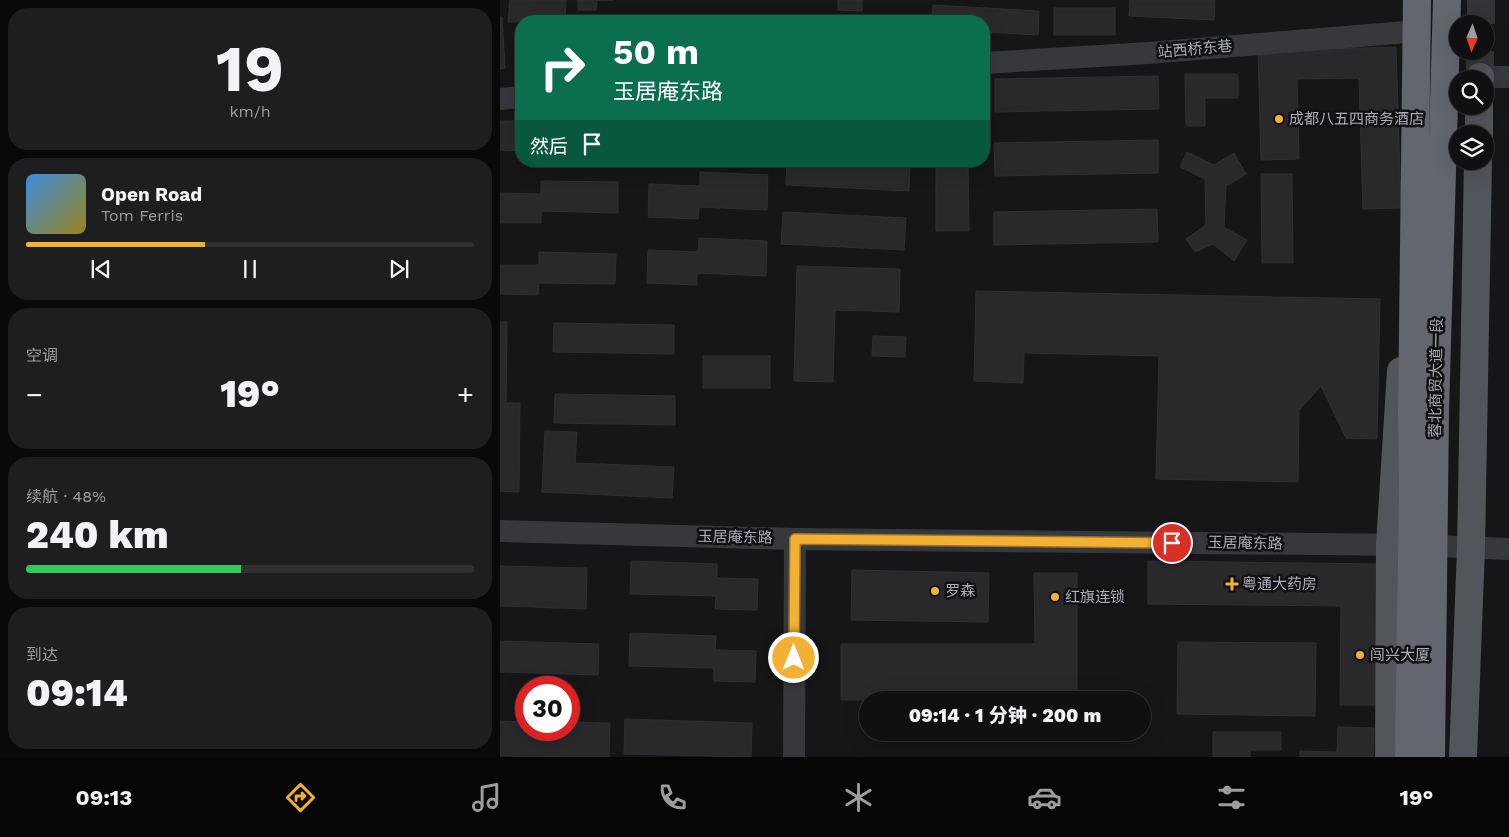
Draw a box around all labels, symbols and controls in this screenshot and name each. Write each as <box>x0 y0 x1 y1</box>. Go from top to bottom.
north arrow <box>1449 15 1494 60</box>
map controls <box>1449 15 1494 170</box>
text: 19 <box>216 31 284 107</box>
text: 50 m <box>613 31 699 73</box>
icon: right <box>530 35 595 100</box>
street label: 站西桥东巷 <box>1157 37 1233 61</box>
button: search <box>1449 70 1494 115</box>
text: 玉居庵东路 <box>613 79 723 104</box>
text: km/h <box>229 102 271 121</box>
place label: 成都八五四商务酒店 <box>1289 110 1424 128</box>
marker: 成都八五四商务酒店 <box>1273 113 1285 125</box>
button: layers <box>1449 125 1494 170</box>
icon: arrive <box>578 130 606 158</box>
text: 然后 <box>530 135 568 158</box>
text: Open Road <box>101 183 202 206</box>
text: Tom Ferris <box>101 206 183 225</box>
icon: previous <box>87 255 115 283</box>
icon: pause <box>236 255 264 283</box>
icon: next <box>385 255 413 283</box>
street label: 蓉北商贸大道一段 <box>1426 318 1446 438</box>
text: 空调 <box>26 346 58 365</box>
text: 19° <box>220 372 280 416</box>
text: − <box>26 378 43 411</box>
text: + <box>457 378 474 411</box>
text: 续航 · 48% <box>26 487 106 506</box>
text: 240 km <box>26 513 169 557</box>
pin <box>1151 522 1193 564</box>
street label: 玉居庵东路 <box>697 527 773 547</box>
icon: arrive <box>1158 529 1186 557</box>
street label: 玉居庵东路 <box>1207 533 1283 553</box>
place label: 粤通大药房 <box>1242 575 1317 593</box>
marker: 粤通大药房 <box>1226 578 1238 590</box>
place label: 罗森 <box>945 582 975 600</box>
marker: 罗森 <box>929 585 941 597</box>
place label: 红旗连锁 <box>1065 588 1125 606</box>
marker: 红旗连锁 <box>1049 591 1061 603</box>
position arrow <box>767 631 819 683</box>
text: 到达 <box>26 645 58 664</box>
place label: 闯兴大厦 <box>1370 646 1430 664</box>
marker: 闯兴大厦 <box>1354 649 1366 661</box>
text: 09:14 <box>26 671 128 715</box>
speed limit sign: 30 <box>515 676 580 741</box>
text: 09:14 · 1 分钟 · 200 m <box>909 704 1101 727</box>
icon: directions <box>283 780 318 815</box>
icon: music <box>469 780 504 815</box>
icon: phone <box>655 780 690 815</box>
icon: climate <box>841 780 876 815</box>
icon: car <box>1027 780 1062 815</box>
icon: filters <box>1214 780 1249 815</box>
text: 09:13 <box>76 785 132 810</box>
text: 19° <box>1400 785 1433 810</box>

